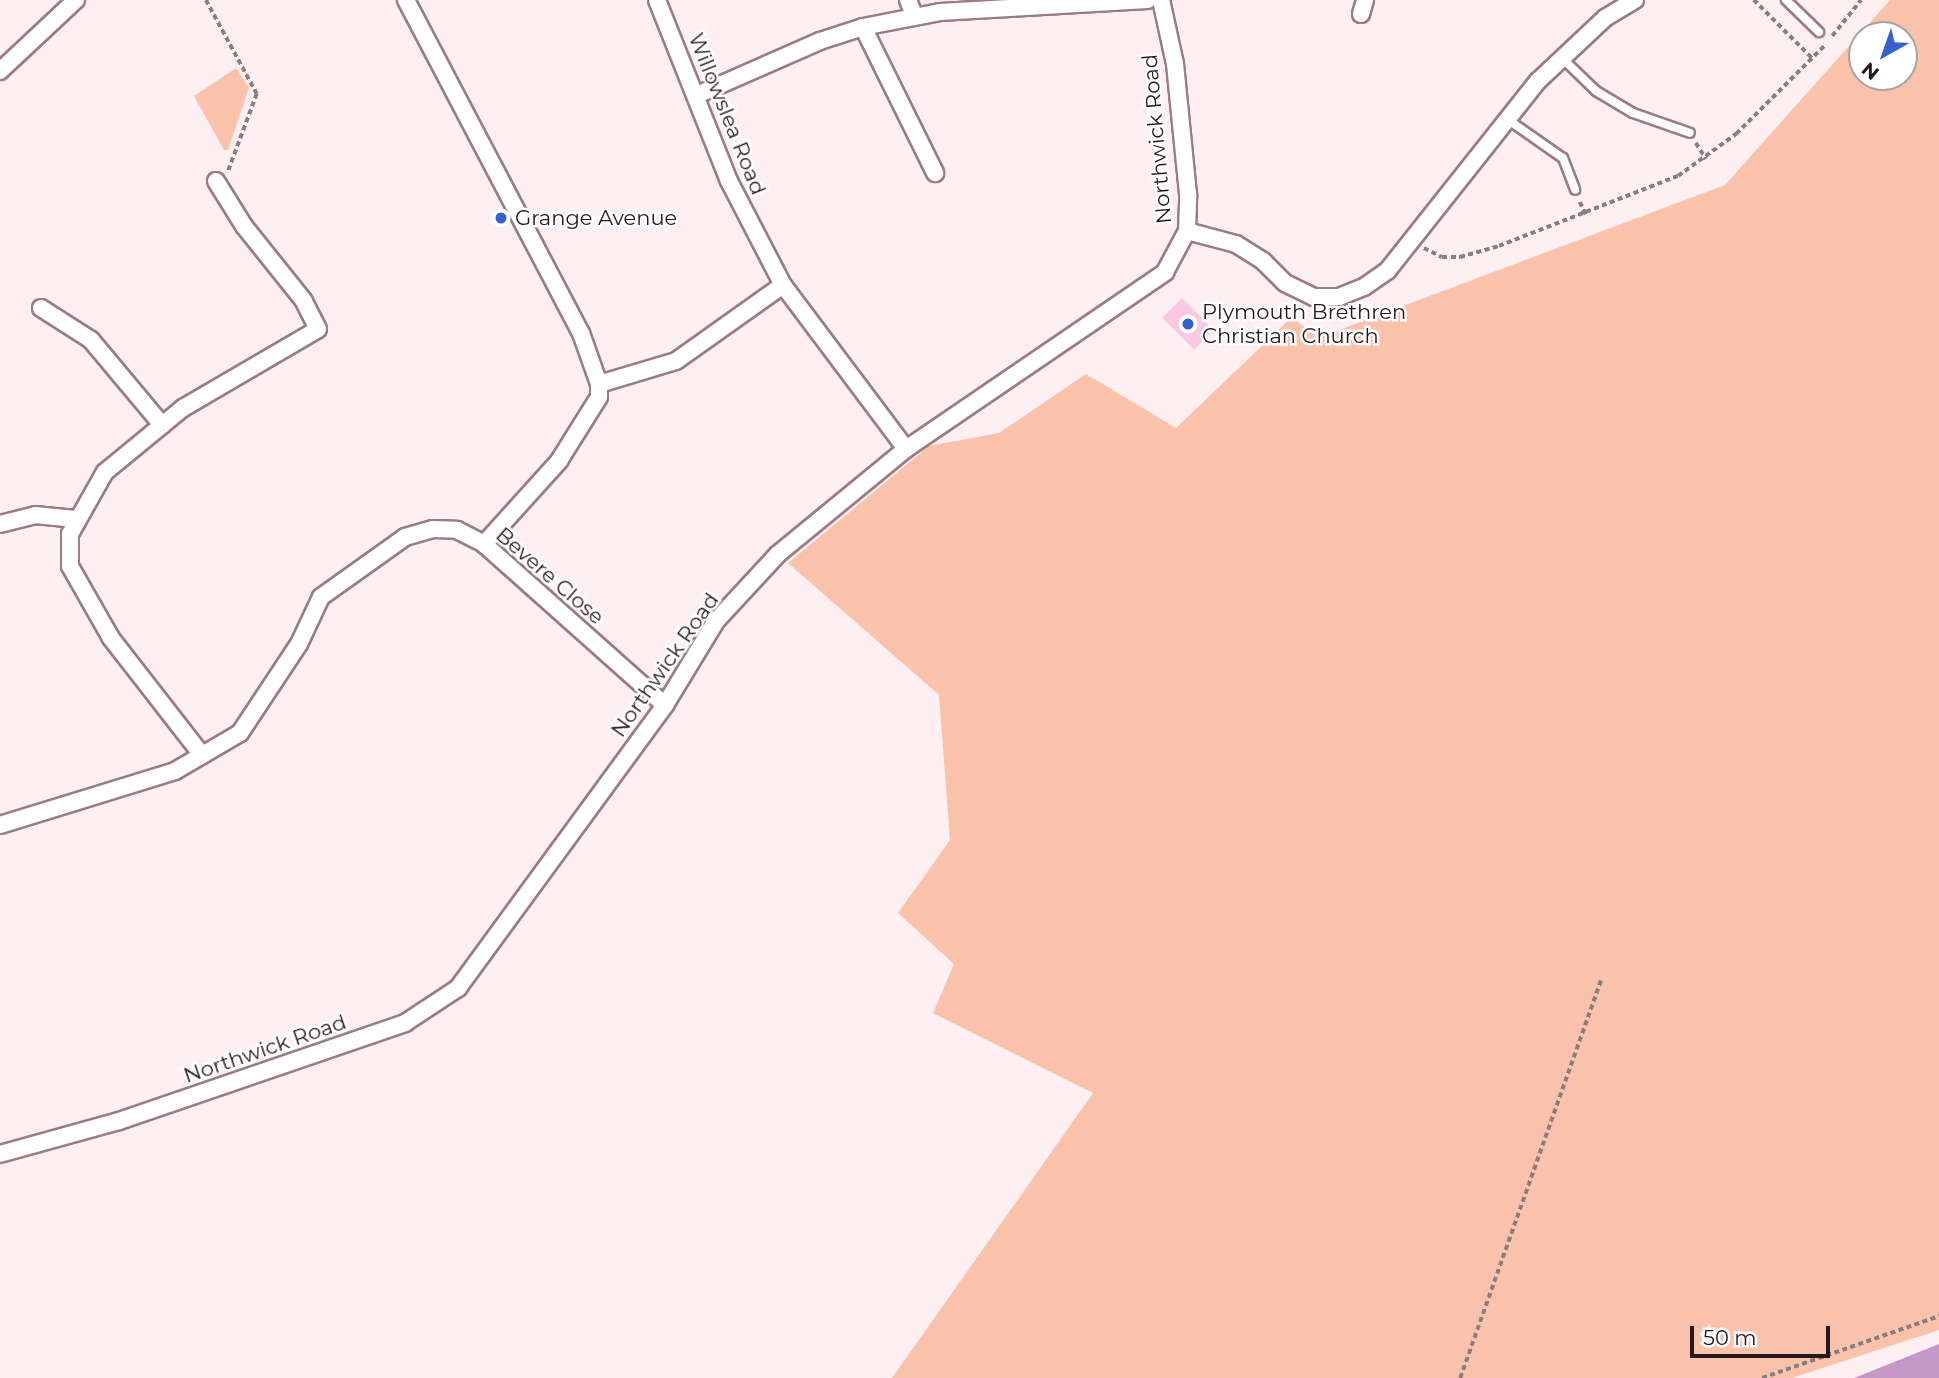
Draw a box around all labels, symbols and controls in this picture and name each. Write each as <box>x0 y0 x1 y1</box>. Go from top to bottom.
north arrow <box>1848 21 1918 91</box>
street label: Willowslea Road <box>683 29 771 199</box>
street label: Northwick Road <box>1137 53 1177 225</box>
text: N <box>1857 57 1884 85</box>
place label: Grange Avenue <box>515 205 677 231</box>
marker: Grange Avenue <box>493 210 509 226</box>
place label: Plymouth Brethren Christian Church <box>1202 299 1406 349</box>
marker: Plymouth Brethren Christian Church <box>1180 316 1196 332</box>
street label: Bevere Close <box>491 522 609 630</box>
street label: Northwick Road <box>606 588 724 742</box>
street label: Northwick Road <box>180 1009 350 1089</box>
scale bar <box>1694 1312 1834 1356</box>
text: 50 m <box>1703 1325 1757 1350</box>

